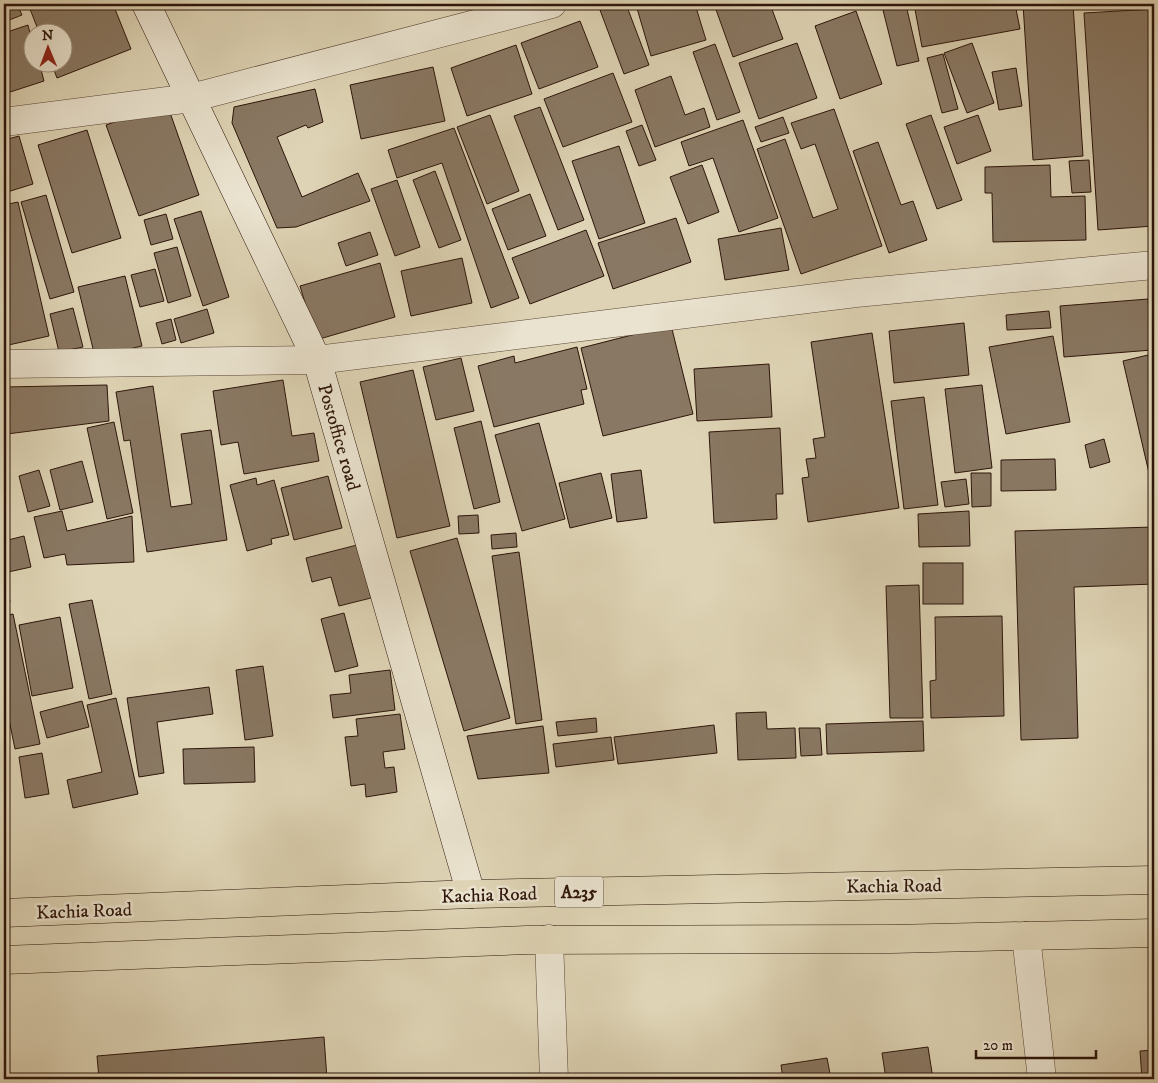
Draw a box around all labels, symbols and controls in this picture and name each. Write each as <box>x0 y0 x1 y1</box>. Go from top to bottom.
north arrow <box>22 22 72 72</box>
text: N <box>42 27 54 45</box>
street label: Postoffice road <box>312 381 365 494</box>
street label: Kachia Road <box>846 874 943 899</box>
road number: A235 <box>555 876 603 908</box>
street label: Kachia Road <box>441 882 538 909</box>
street label: Kachia Road <box>36 898 133 925</box>
scale bar <box>976 1028 1096 1060</box>
text: 20 m <box>983 1036 1013 1055</box>

